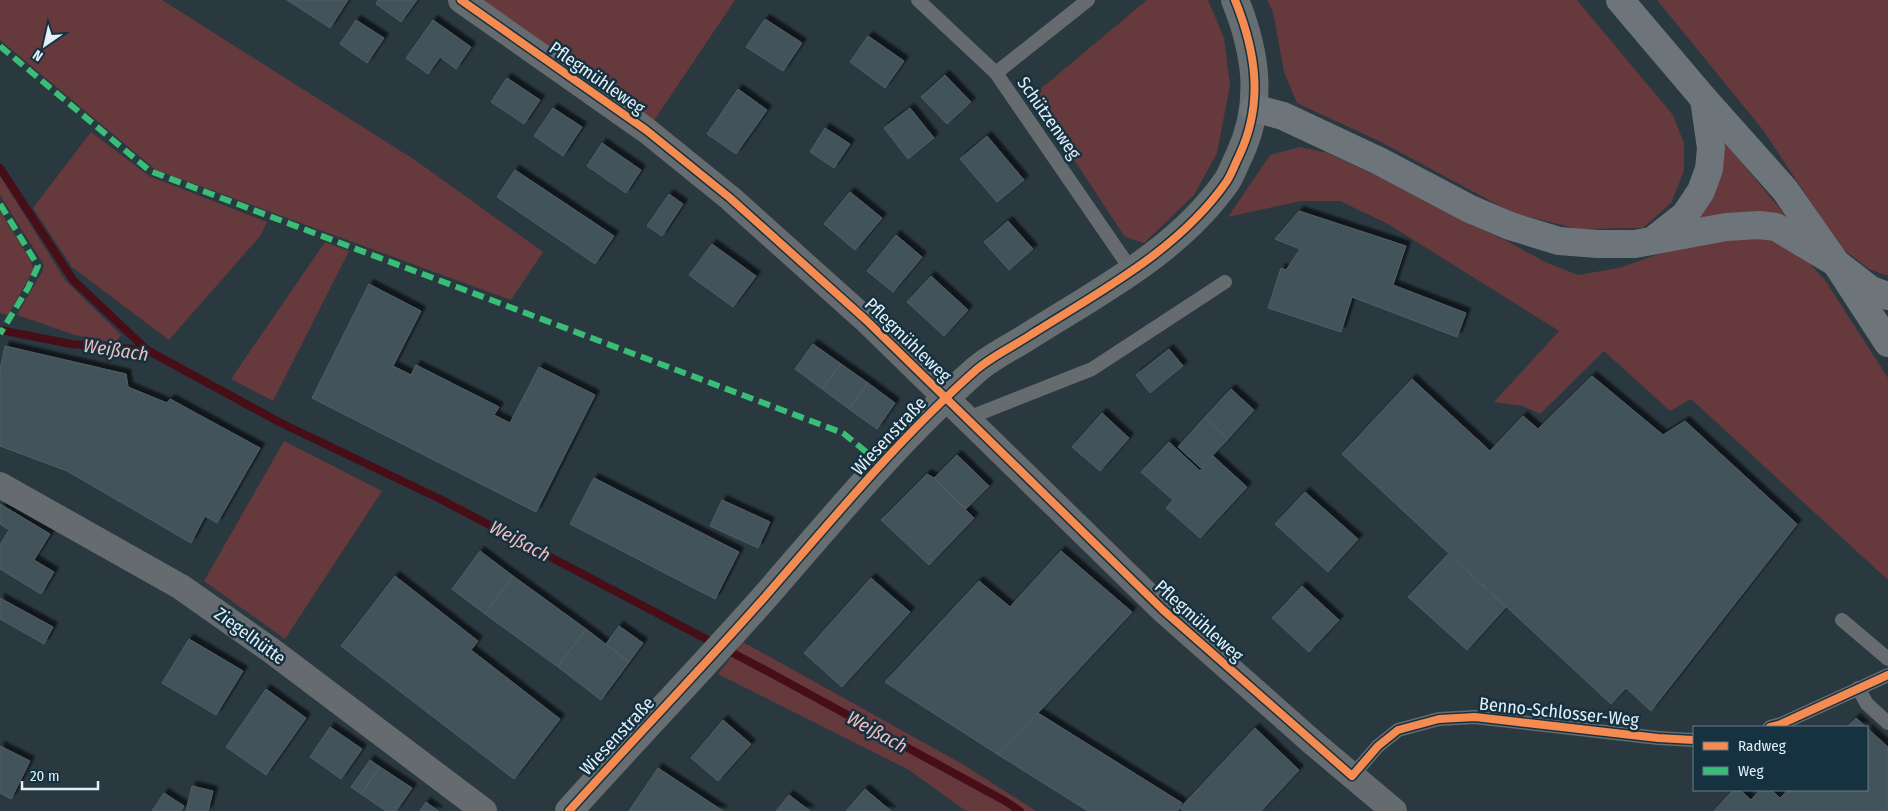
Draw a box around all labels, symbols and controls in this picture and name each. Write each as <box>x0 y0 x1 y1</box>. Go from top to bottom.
north arrow <box>20 20 70 70</box>
street label: Pflegmühleweg <box>545 37 650 119</box>
text: N <box>30 46 46 65</box>
street label: Schützenweg <box>1012 72 1086 164</box>
street label: Pflegmühleweg <box>860 293 956 387</box>
water label: Weißach <box>82 334 150 366</box>
street label: Wiesenstraße <box>847 392 931 480</box>
water label: Weißach <box>486 515 554 567</box>
street label: Pflegmühleweg <box>1150 575 1248 667</box>
street label: Ziegelhütte <box>210 603 290 669</box>
street label: Wiesenstraße <box>575 692 659 780</box>
street label: Benno-Schlosser-Weg <box>1478 693 1640 731</box>
water label: Weißach <box>843 706 911 758</box>
legend <box>1693 726 1868 791</box>
text: Radweg <box>1738 737 1786 755</box>
scale bar <box>22 758 99 790</box>
text: Weg <box>1738 762 1764 780</box>
text: 20 m <box>30 767 60 785</box>

